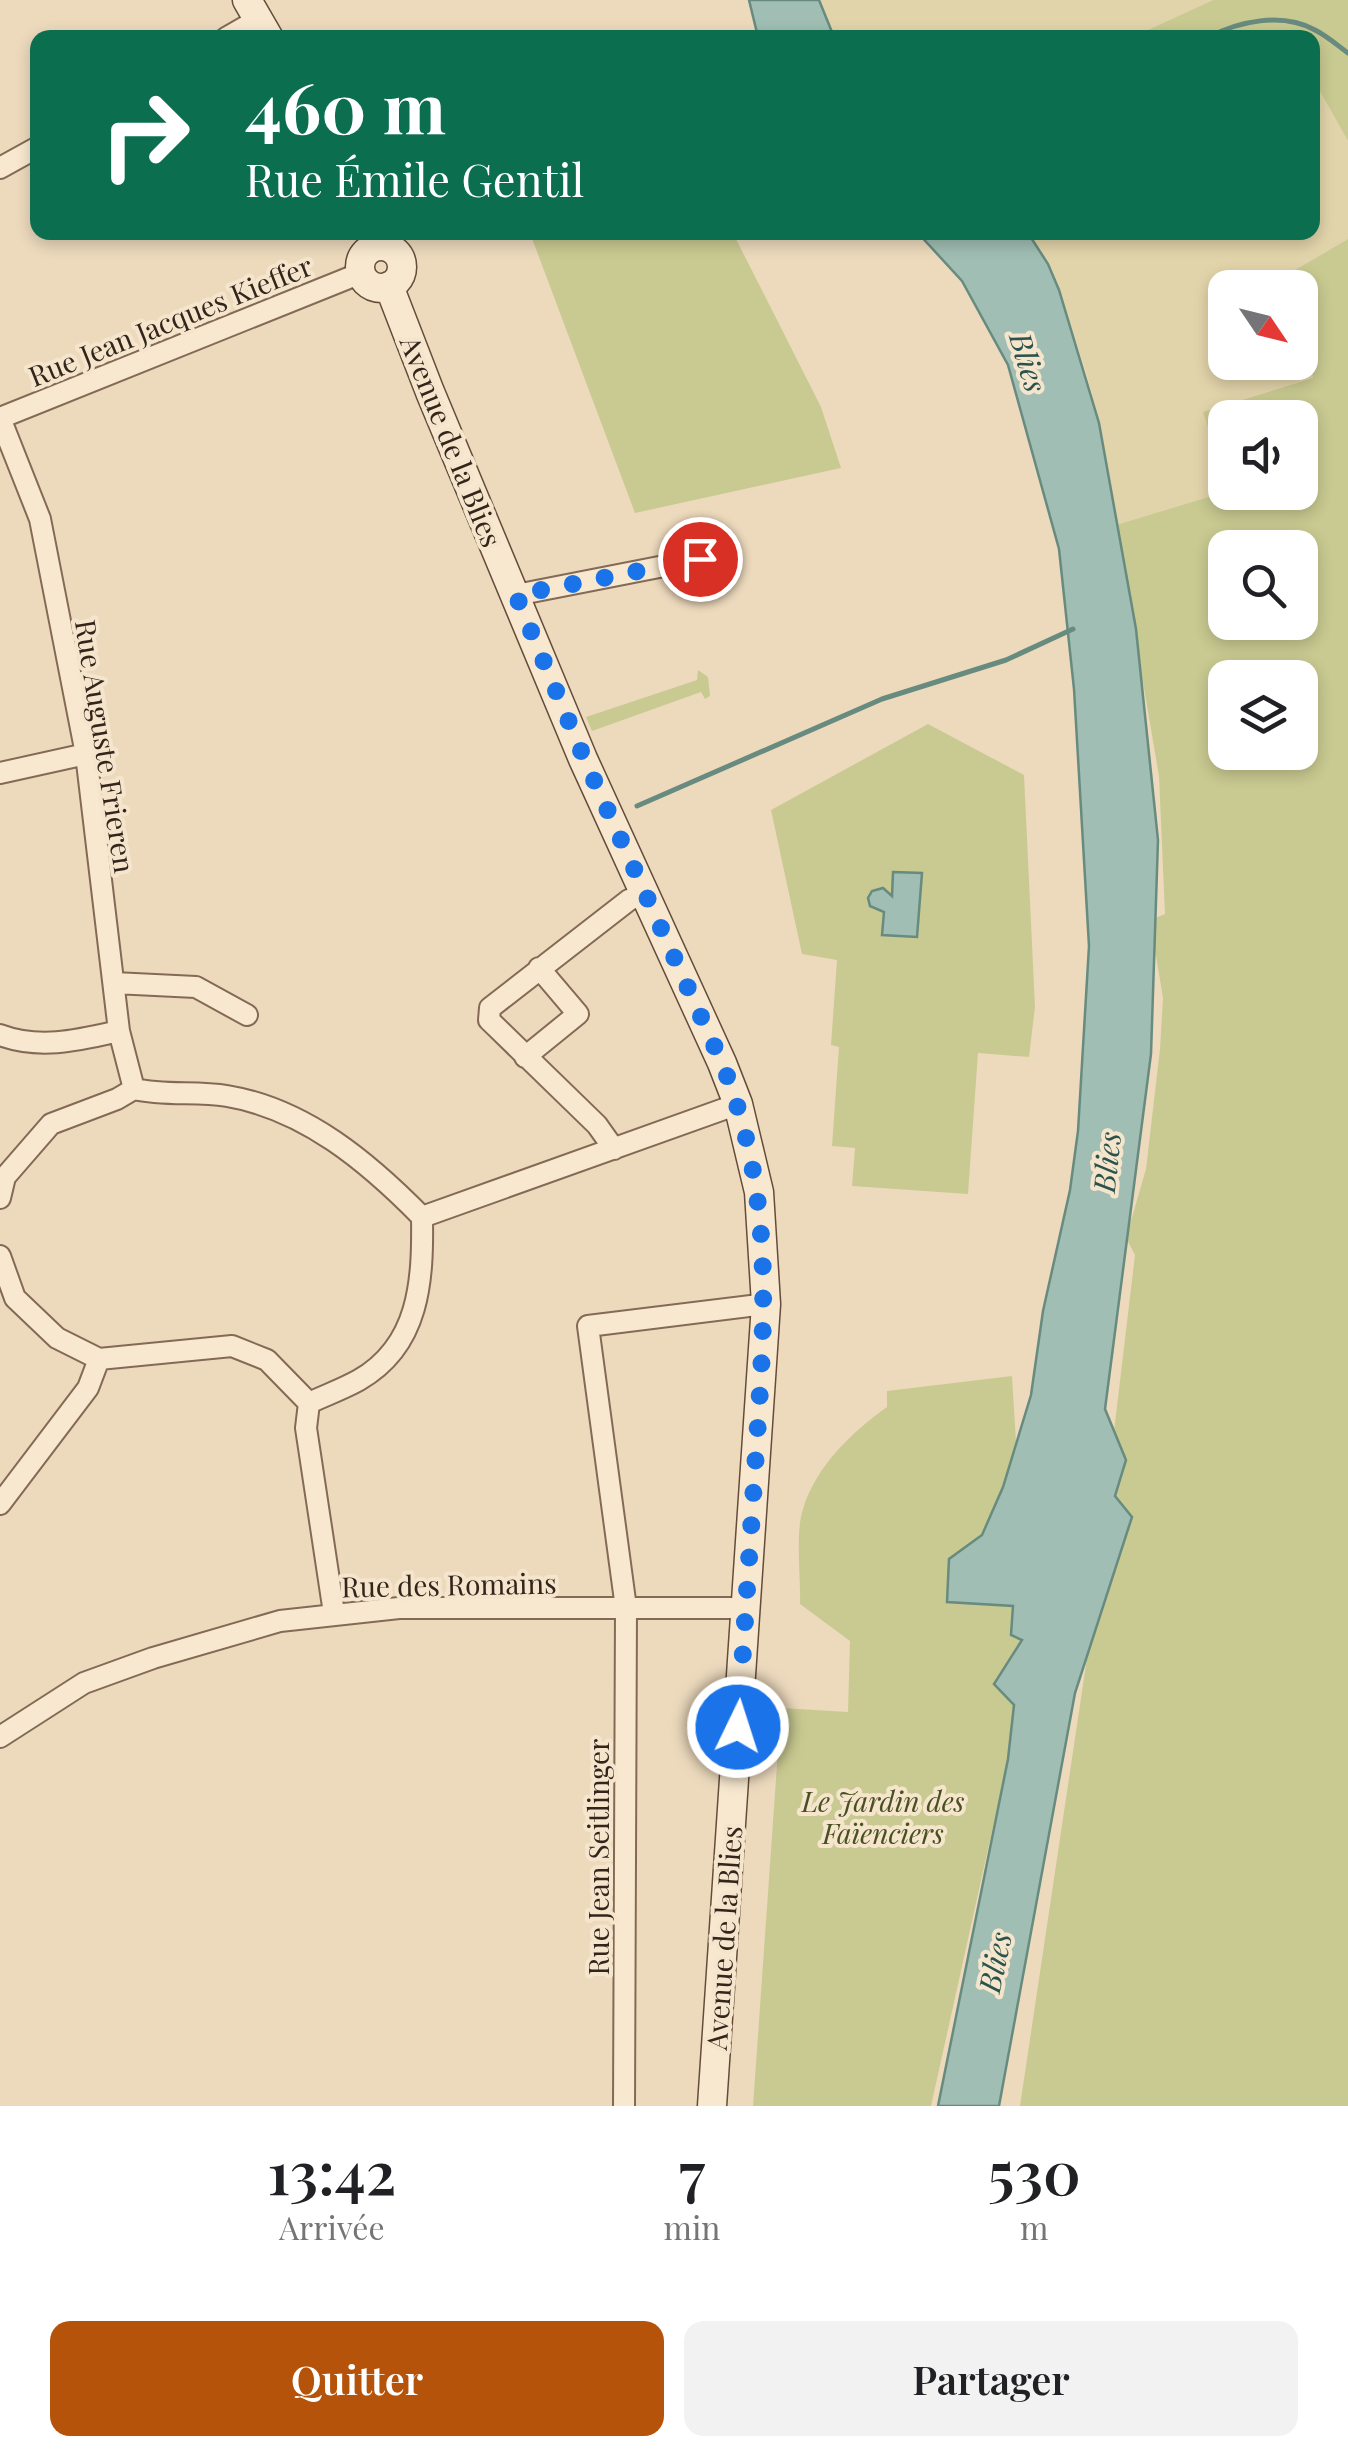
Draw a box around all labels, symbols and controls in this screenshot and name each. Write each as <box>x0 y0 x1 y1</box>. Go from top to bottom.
text: 460 m <box>245 58 446 152</box>
icon: right <box>80 70 210 200</box>
text: Rue Émile Gentil <box>245 148 584 208</box>
street label: Rue Jean Jacques Kieffer <box>23 246 318 394</box>
north arrow <box>1208 270 1318 380</box>
map controls <box>1208 270 1318 770</box>
water label: Blies <box>1001 326 1057 397</box>
street label: Avenue de la Blies <box>392 329 511 552</box>
button: sound <box>1208 400 1318 510</box>
pin <box>658 517 743 602</box>
button: search <box>1208 530 1318 640</box>
icon: arrive <box>673 532 728 587</box>
street label: Rue Auguste Frieren <box>68 617 144 876</box>
button: layers <box>1208 660 1318 770</box>
water label: Blies <box>1083 1130 1129 1195</box>
street label: Rue des Romains <box>341 1564 557 1604</box>
position arrow <box>686 1675 790 1779</box>
street label: Rue Jean Seitlinger <box>579 1738 616 1976</box>
park label: Le Jardin des Faïenciers <box>801 1782 965 1851</box>
street label: Avenue de la Blies <box>697 1825 749 2052</box>
water label: Blies <box>968 1928 1020 1997</box>
text: 13:42 <box>267 2130 396 2210</box>
text: 7 <box>679 2130 705 2210</box>
text: 530 <box>988 2130 1081 2210</box>
text: Arrivée <box>279 2205 385 2248</box>
text: min <box>664 2205 720 2248</box>
text: m <box>1020 2205 1048 2248</box>
button: Quitter <box>50 2321 664 2436</box>
button: Partager <box>684 2321 1298 2436</box>

